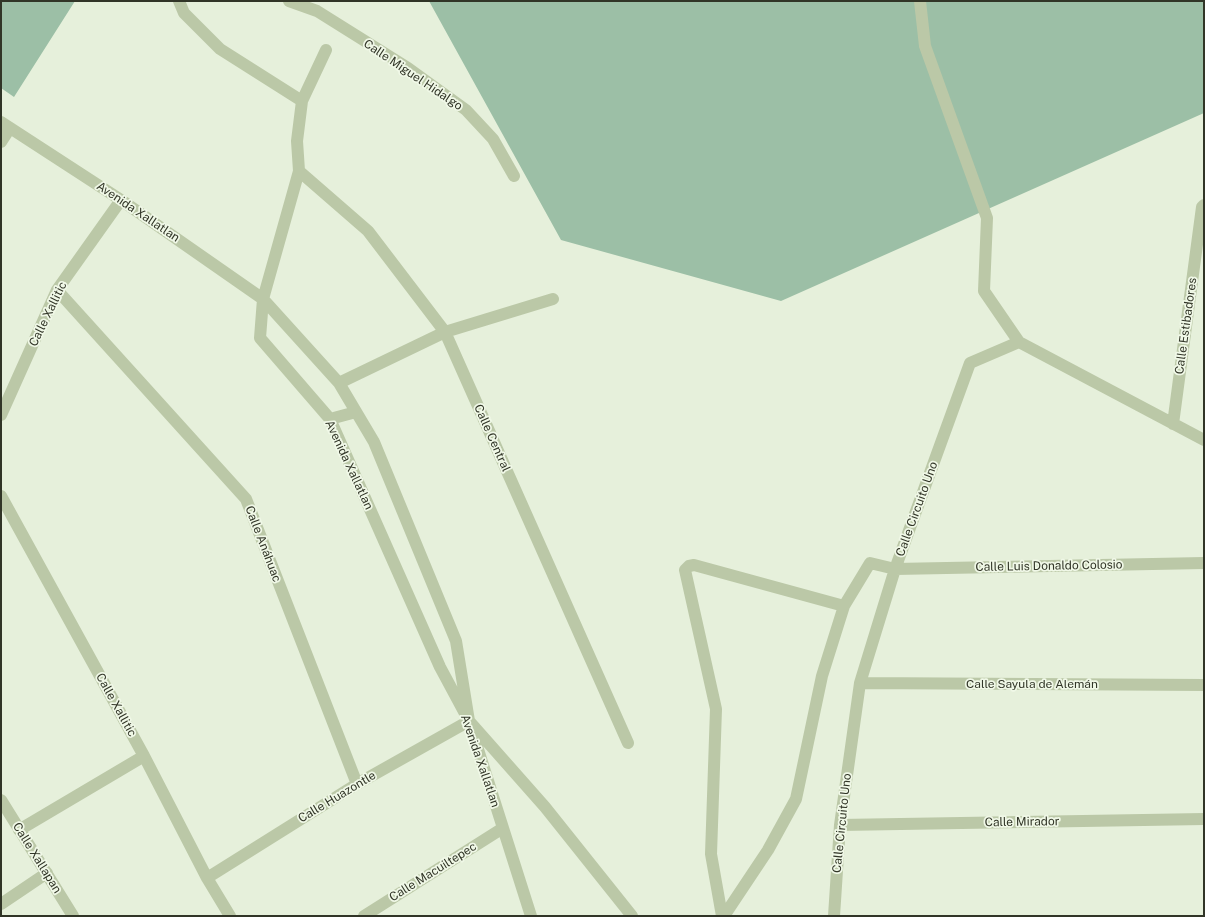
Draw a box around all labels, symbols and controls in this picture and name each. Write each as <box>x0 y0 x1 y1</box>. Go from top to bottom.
street label: Calle Miguel Hidalgo <box>361 37 465 113</box>
street label: Avenida Xallatlan <box>94 179 182 245</box>
street label: Calle Estibadores <box>1172 277 1200 375</box>
street label: Calle Xallitic <box>26 279 70 349</box>
street label: Calle Central <box>471 402 513 474</box>
street label: Avenida Xallatlan <box>322 418 376 512</box>
street label: Calle Circuito Uno <box>893 460 941 558</box>
street label: Calle Anáhuac <box>242 504 284 584</box>
street label: Calle Luis Donaldo Colosio <box>975 558 1123 574</box>
street label: Calle Xallitic <box>93 671 139 739</box>
street label: Calle Sayula de Alemán <box>966 677 1098 691</box>
street label: Avenida Xallatlan <box>457 713 503 809</box>
street label: Calle Huazontle <box>296 768 378 826</box>
street label: Calle Circuito Uno <box>830 772 854 874</box>
street label: Calle Mirador <box>985 814 1059 830</box>
street label: Calle Xallapan <box>10 820 64 896</box>
street label: Calle Macuiltepec <box>387 839 479 905</box>

